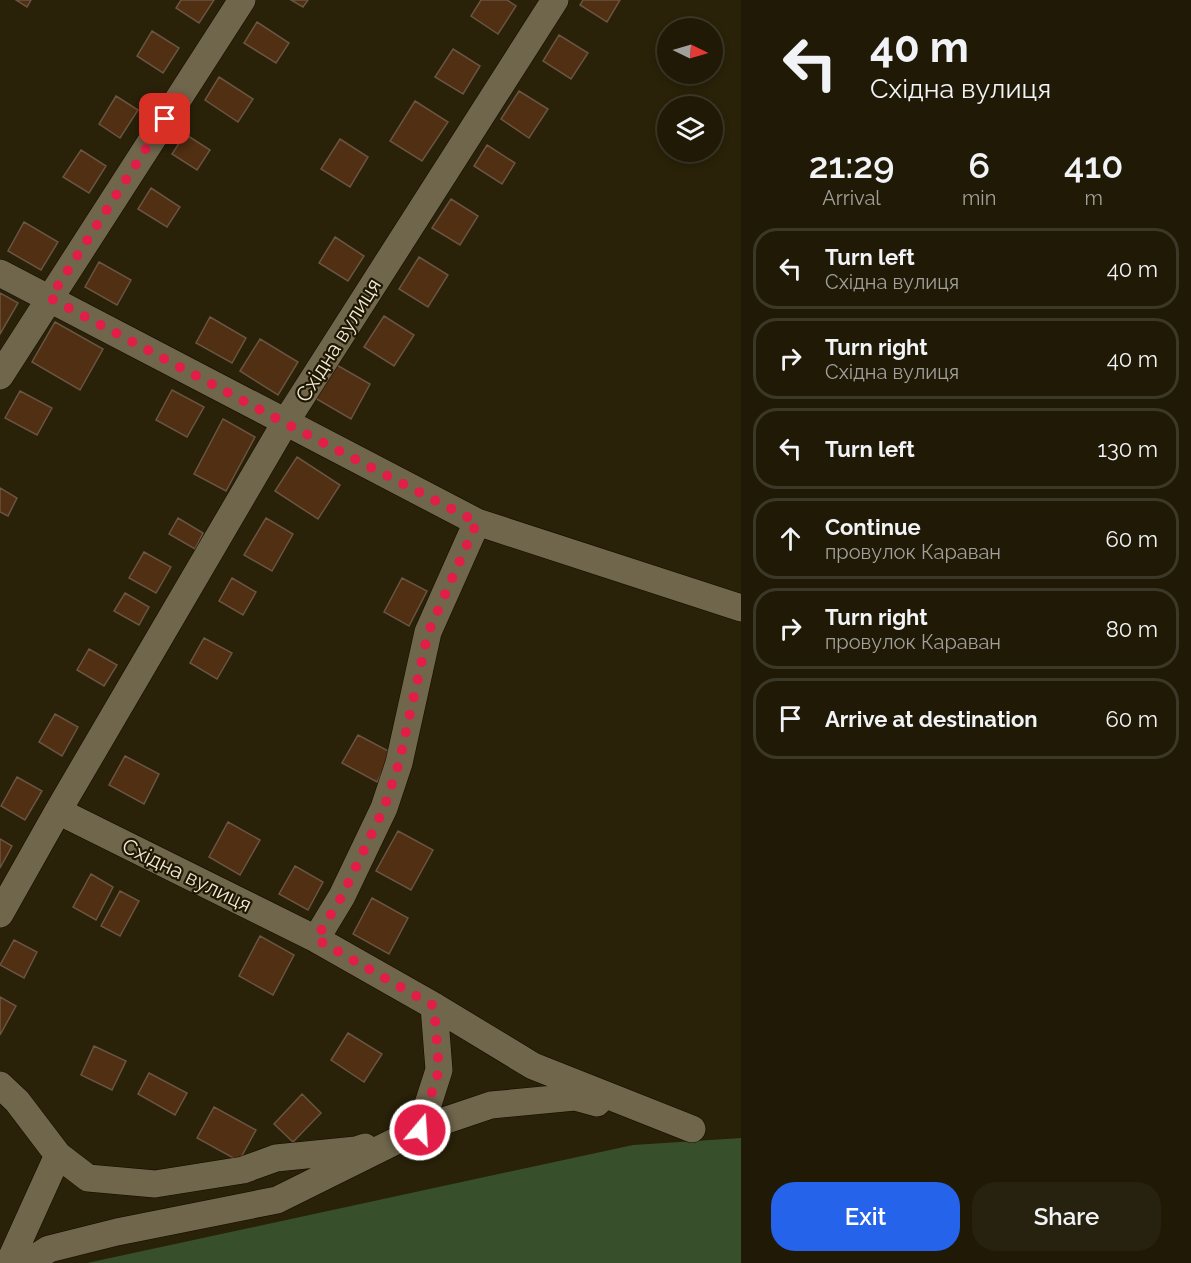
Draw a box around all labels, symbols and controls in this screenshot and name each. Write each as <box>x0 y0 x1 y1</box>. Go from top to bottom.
north arrow <box>657 18 723 84</box>
map controls <box>657 18 723 162</box>
text: 40 m <box>870 23 969 72</box>
icon: left <box>771 24 849 102</box>
text: Східна вулиця <box>870 73 1051 104</box>
pin <box>139 93 190 144</box>
button: layers <box>657 96 723 162</box>
icon: arrive <box>148 102 181 135</box>
text: 21:29 <box>809 144 894 186</box>
text: 6 <box>968 144 990 186</box>
text: 410 <box>1064 144 1123 186</box>
text: Arrival <box>822 186 881 210</box>
text: min <box>962 186 996 210</box>
text: m <box>1084 186 1103 210</box>
text: Turn left <box>825 244 915 270</box>
icon: left <box>774 252 807 285</box>
text: 40 m <box>1107 256 1158 282</box>
text: Східна вулиця <box>825 270 959 294</box>
street label: Східна вулиця <box>290 274 386 406</box>
text: Turn right <box>825 334 928 360</box>
icon: right <box>774 342 807 375</box>
text: 40 m <box>1107 346 1158 372</box>
text: Східна вулиця <box>825 360 959 384</box>
icon: left <box>774 432 807 465</box>
text: Turn left <box>825 436 915 462</box>
text: 130 m <box>1098 436 1158 462</box>
text: Continue <box>825 514 921 540</box>
icon: ahead <box>774 522 807 555</box>
text: 60 m <box>1105 526 1158 552</box>
text: провулок Караван <box>825 540 1001 564</box>
text: Turn right <box>825 604 928 630</box>
icon: right <box>774 612 807 645</box>
text: 80 m <box>1106 616 1158 642</box>
text: провулок Караван <box>825 630 1001 654</box>
icon: arrive <box>774 702 807 735</box>
text: Arrive at destination <box>825 706 1038 732</box>
text: 60 m <box>1105 706 1158 732</box>
street label: Східна вулиця <box>118 833 256 917</box>
position arrow <box>388 1098 452 1162</box>
button: Exit <box>771 1182 960 1251</box>
button: Share <box>972 1182 1161 1251</box>

